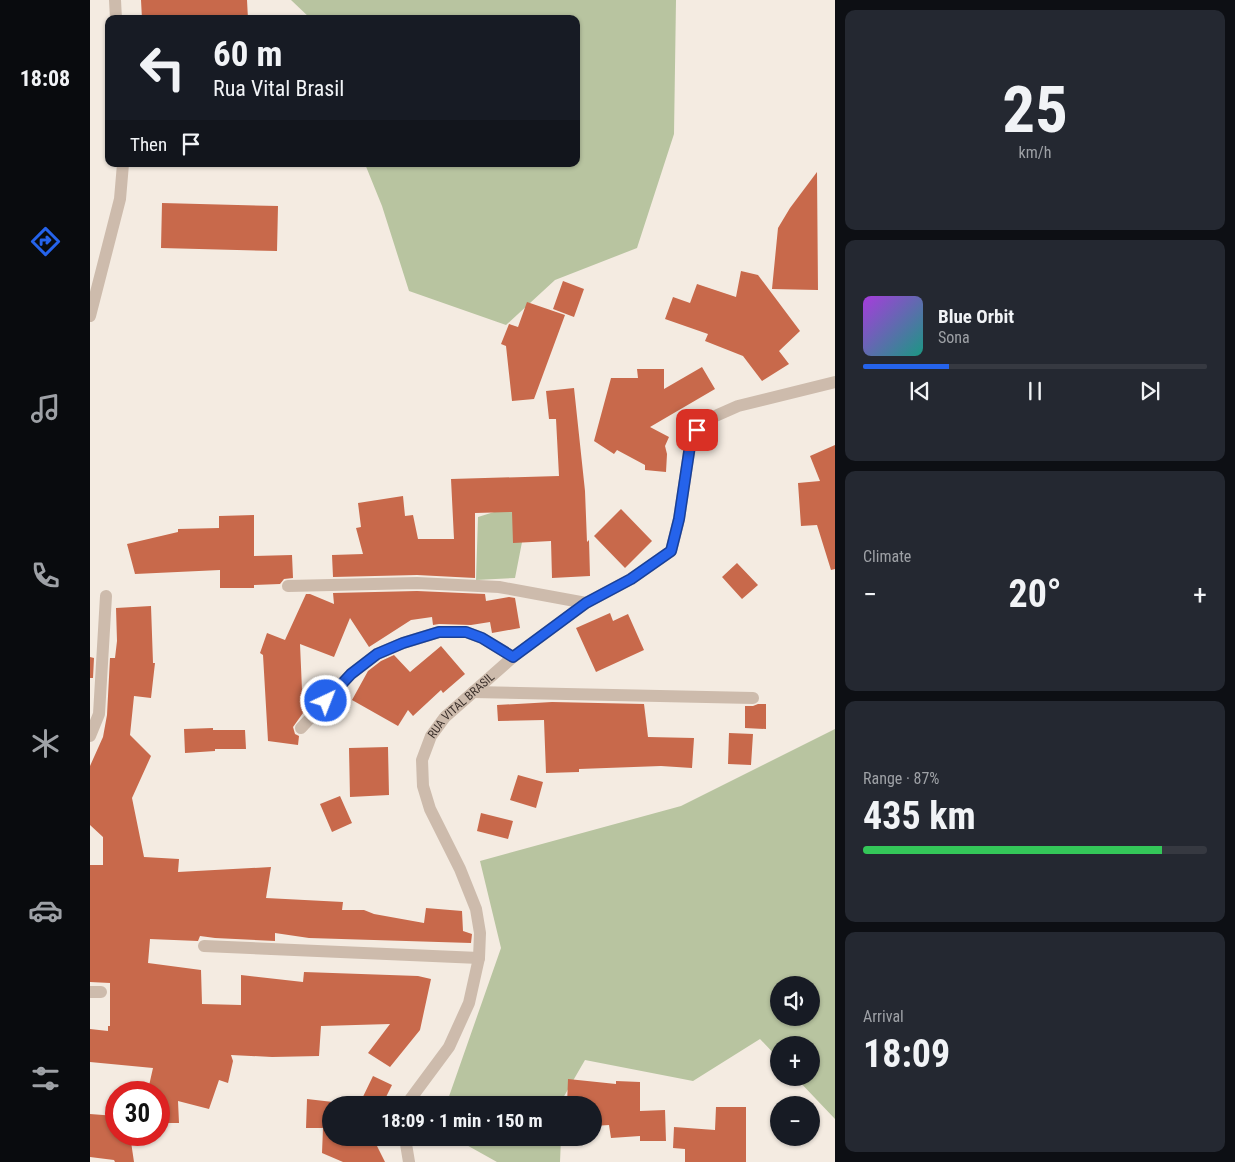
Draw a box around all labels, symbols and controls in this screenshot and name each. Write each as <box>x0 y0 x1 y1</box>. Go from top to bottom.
text: 60 m <box>213 34 282 75</box>
icon: left <box>130 35 195 100</box>
text: 18:08 <box>20 66 70 91</box>
text: 25 <box>1002 72 1068 148</box>
text: Rua Vital Brasil <box>213 76 344 101</box>
icon: arrive <box>177 130 205 158</box>
text: Then <box>130 133 167 156</box>
text: km/h <box>1019 143 1051 162</box>
icon: directions <box>28 224 63 259</box>
text: Blue Orbit <box>938 305 1014 328</box>
text: Sona <box>938 328 970 347</box>
icon: previous <box>906 377 934 405</box>
icon: pause <box>1021 377 1049 405</box>
icon: next <box>1136 377 1164 405</box>
icon: music <box>28 391 63 426</box>
pin <box>676 409 718 451</box>
icon: arrive <box>683 416 711 444</box>
text: Climate <box>863 547 911 566</box>
icon: phone <box>28 558 63 593</box>
text: 20° <box>1008 572 1062 616</box>
text: − <box>863 578 877 611</box>
text: + <box>1193 578 1207 611</box>
street label: RUA VITAL BRASIL <box>425 669 498 741</box>
position arrow <box>299 674 351 726</box>
icon: climate <box>28 726 63 761</box>
text: Range · 87% <box>863 769 939 788</box>
text: 435 km <box>863 794 976 838</box>
icon: car <box>28 893 63 928</box>
map controls <box>770 976 820 1146</box>
button: sound <box>770 976 820 1026</box>
text: Arrival <box>863 1007 904 1026</box>
text: 18:09 <box>863 1032 950 1076</box>
button: + <box>770 1036 820 1086</box>
icon: filters <box>28 1061 63 1096</box>
speed limit sign: 30 <box>105 1081 170 1146</box>
button: − <box>770 1096 820 1146</box>
text: 18:09 · 1 min · 150 m <box>381 1109 543 1132</box>

